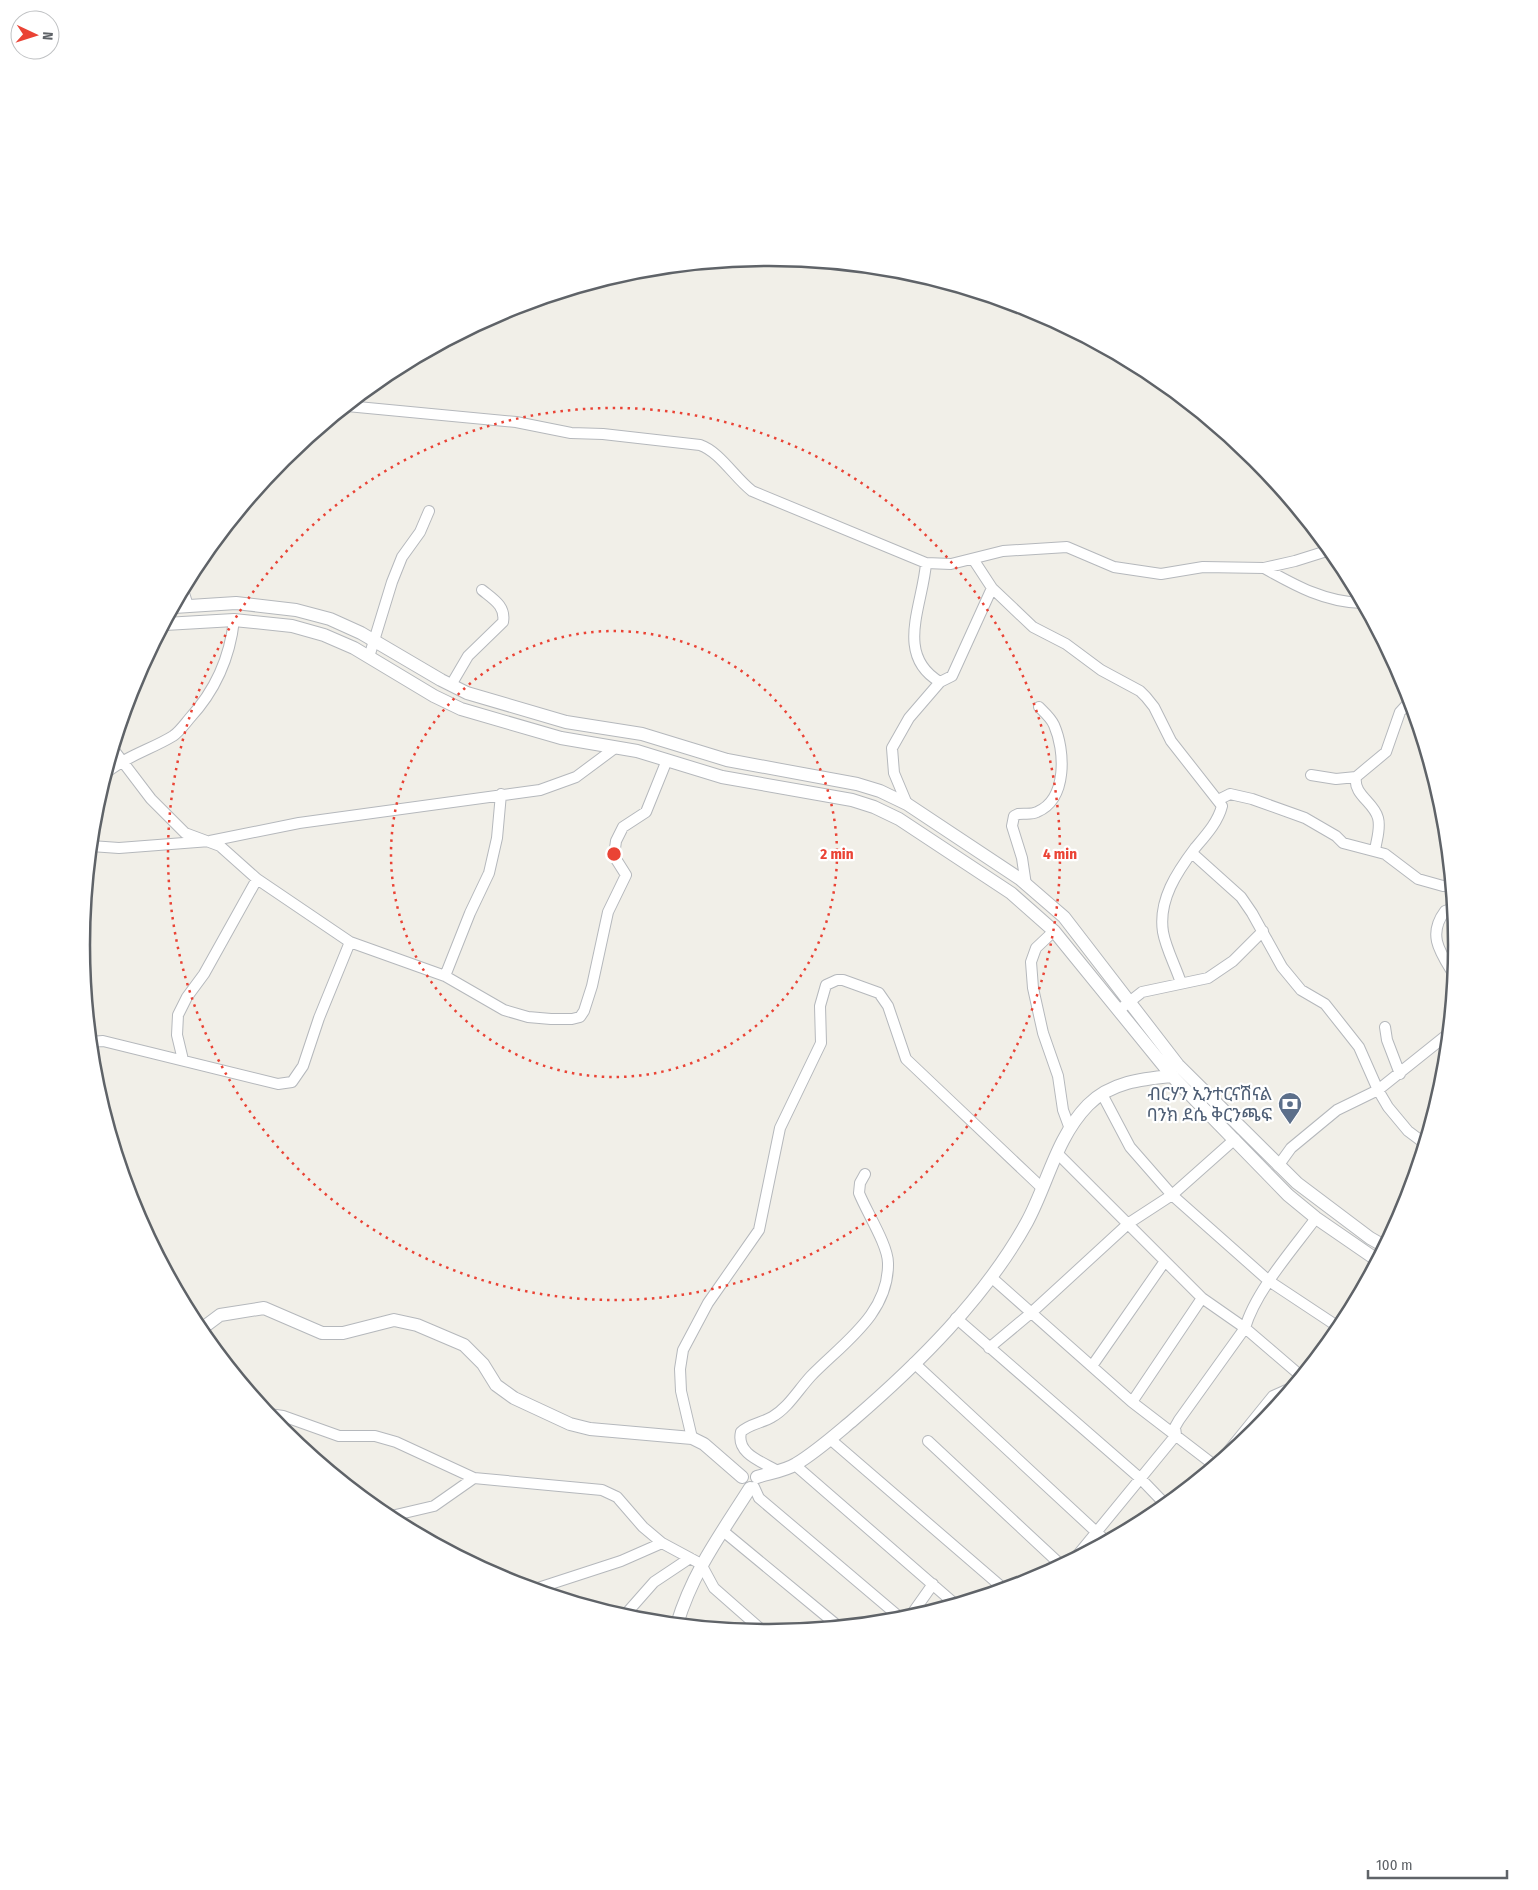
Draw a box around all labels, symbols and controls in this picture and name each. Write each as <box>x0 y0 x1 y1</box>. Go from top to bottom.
north arrow <box>10 10 60 60</box>
text: N <box>39 31 56 41</box>
centre of rings <box>605 845 623 863</box>
text: 2 min <box>819 845 854 863</box>
text: 4 min <box>1043 845 1077 863</box>
place label: ብርሃን ኢንተርናሽናል ባንክ ደሴ ቅርንጫፍ <box>1147 1083 1272 1126</box>
bank icon: ብርሃን ኢንተርናሽናል ባንክ ደሴ ቅርንጫፍ <box>1277 1091 1303 1125</box>
scale bar <box>1368 1848 1507 1880</box>
text: 100 m <box>1376 1856 1413 1874</box>

